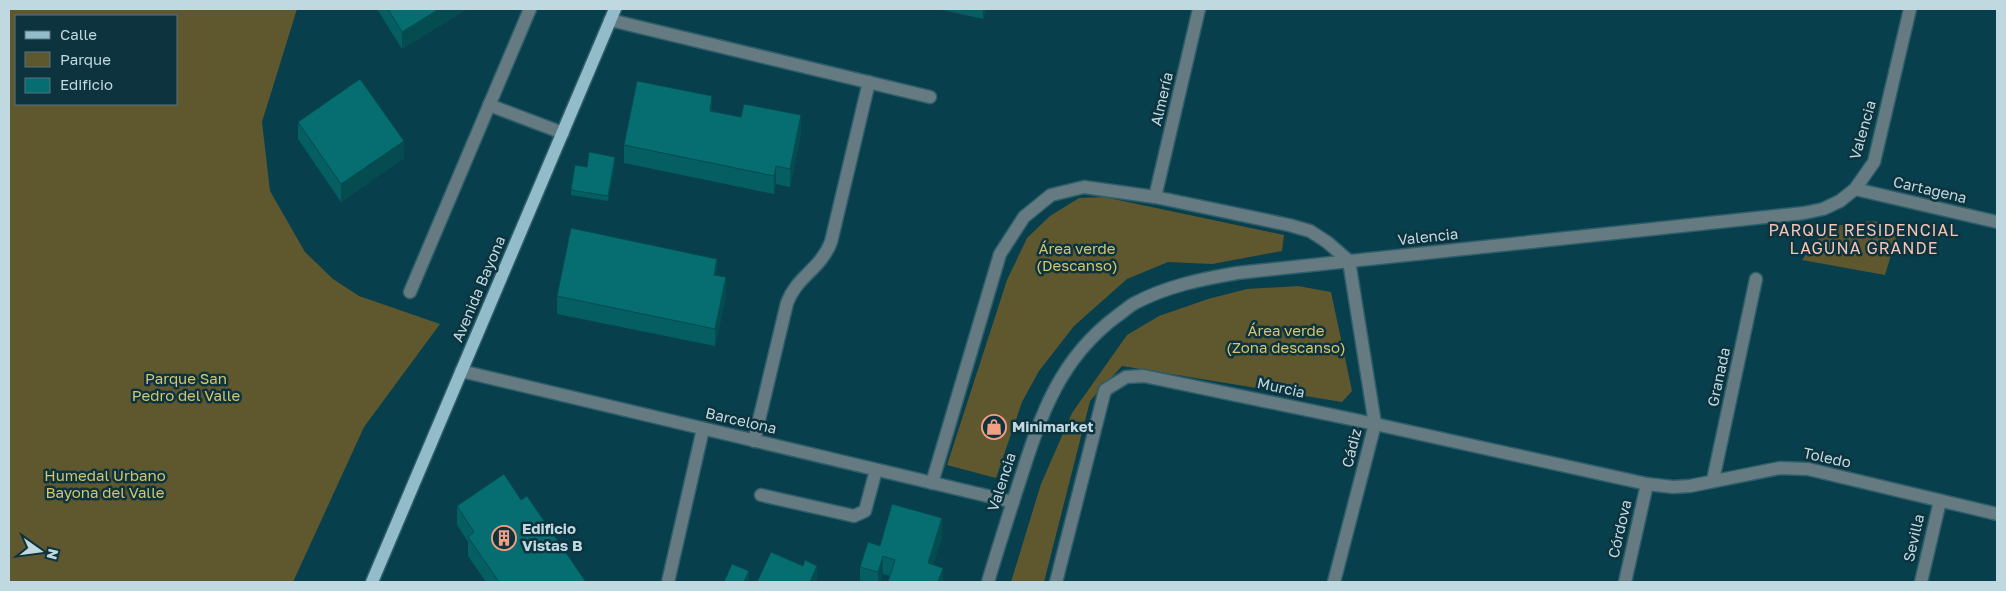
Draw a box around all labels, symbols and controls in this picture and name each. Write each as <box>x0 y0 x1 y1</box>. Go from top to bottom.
legend <box>15 15 178 105</box>
text: Calle <box>60 25 97 43</box>
text: Parque <box>60 50 111 68</box>
street label: Almería <box>1146 70 1176 128</box>
text: Edificio <box>60 75 113 93</box>
street label: Valencia <box>1845 98 1879 161</box>
street label: Cartagena <box>1892 172 1969 206</box>
district label: PARQUE RESIDENCIAL LAGUNA GRANDE <box>1769 220 1959 258</box>
street label: Valencia <box>1397 224 1459 248</box>
street label: Avenida Bayona <box>448 233 509 344</box>
park label: Área verde (Descanso) <box>1036 239 1118 274</box>
park label: Área verde (Zona descanso) <box>1226 321 1346 356</box>
street label: Granada <box>1703 346 1733 408</box>
park label: Parque San Pedro del Valle <box>132 369 240 404</box>
street label: Murcia <box>1256 373 1307 401</box>
street label: Barcelona <box>704 403 779 437</box>
shop icon: Minimarket <box>981 414 1007 440</box>
place label: Minimarket <box>1012 417 1094 435</box>
street label: Cádiz <box>1338 426 1365 469</box>
street label: Toledo <box>1802 443 1853 471</box>
street label: Valencia <box>983 450 1019 513</box>
park label: Humedal Urbano Bayona del Valle <box>44 466 166 501</box>
street label: Córdova <box>1604 498 1634 560</box>
street label: Sevilla <box>1899 512 1927 563</box>
place label: Edificio Vistas B <box>522 519 583 554</box>
building icon: Edificio Vistas B <box>491 525 517 551</box>
north arrow <box>15 526 65 576</box>
text: N <box>44 547 63 561</box>

